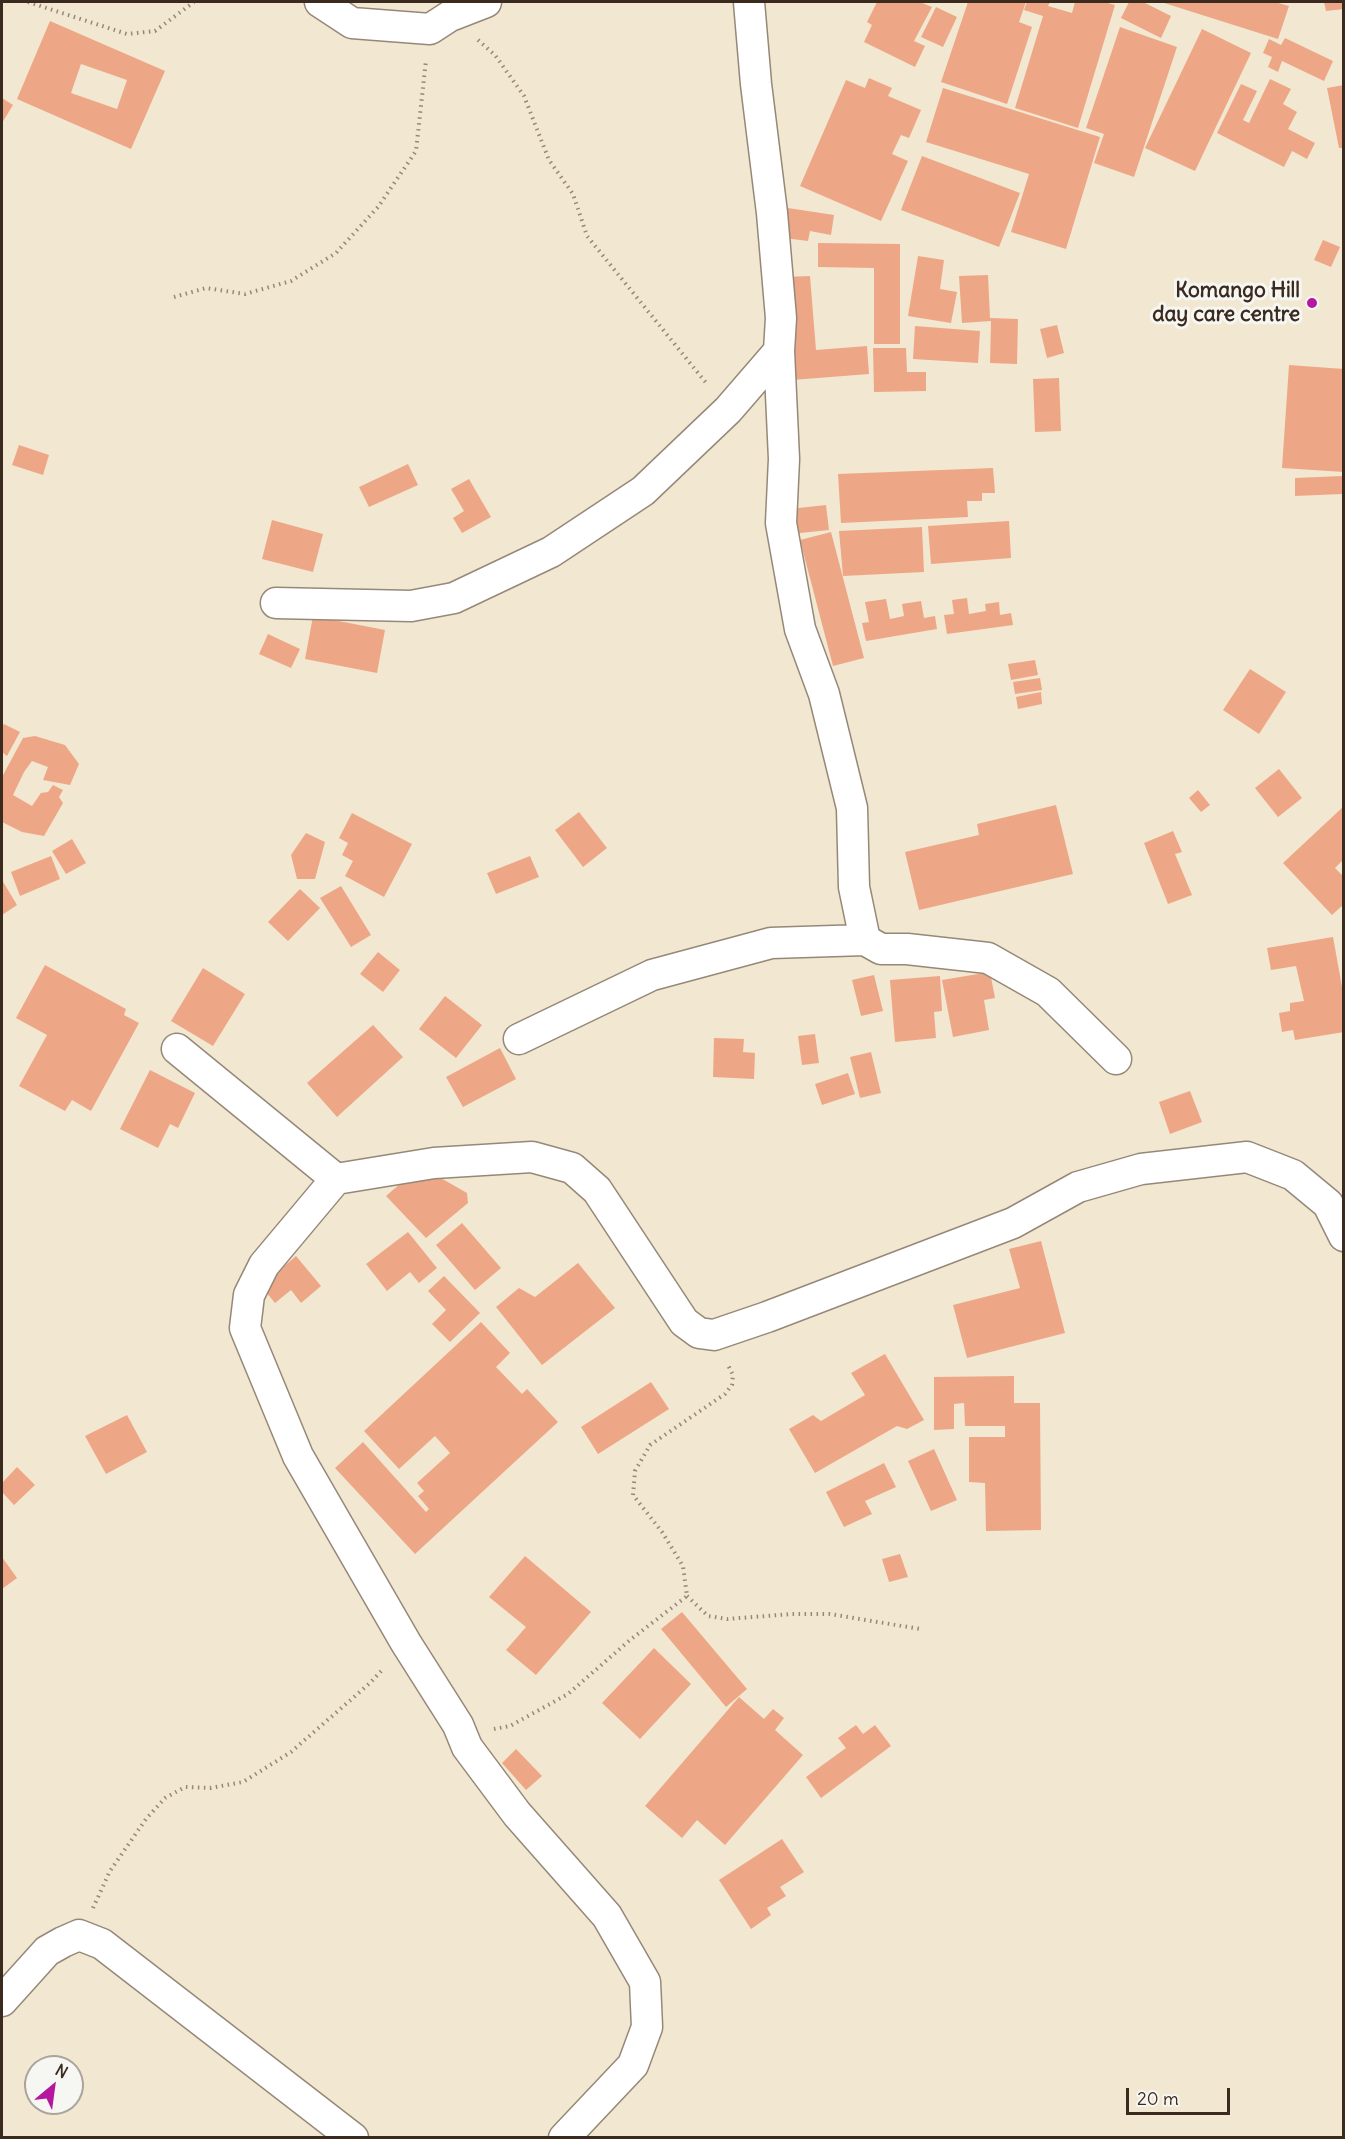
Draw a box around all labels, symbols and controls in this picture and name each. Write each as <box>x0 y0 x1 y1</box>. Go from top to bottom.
place label: Komango Hill day care centre <box>1152 278 1300 328</box>
marker: Komango Hill day care centre <box>1305 296 1319 310</box>
north arrow <box>24 2055 84 2115</box>
text: N <box>52 2060 71 2082</box>
scale bar <box>1129 2076 1232 2114</box>
text: 20 m <box>1137 2087 1179 2110</box>

